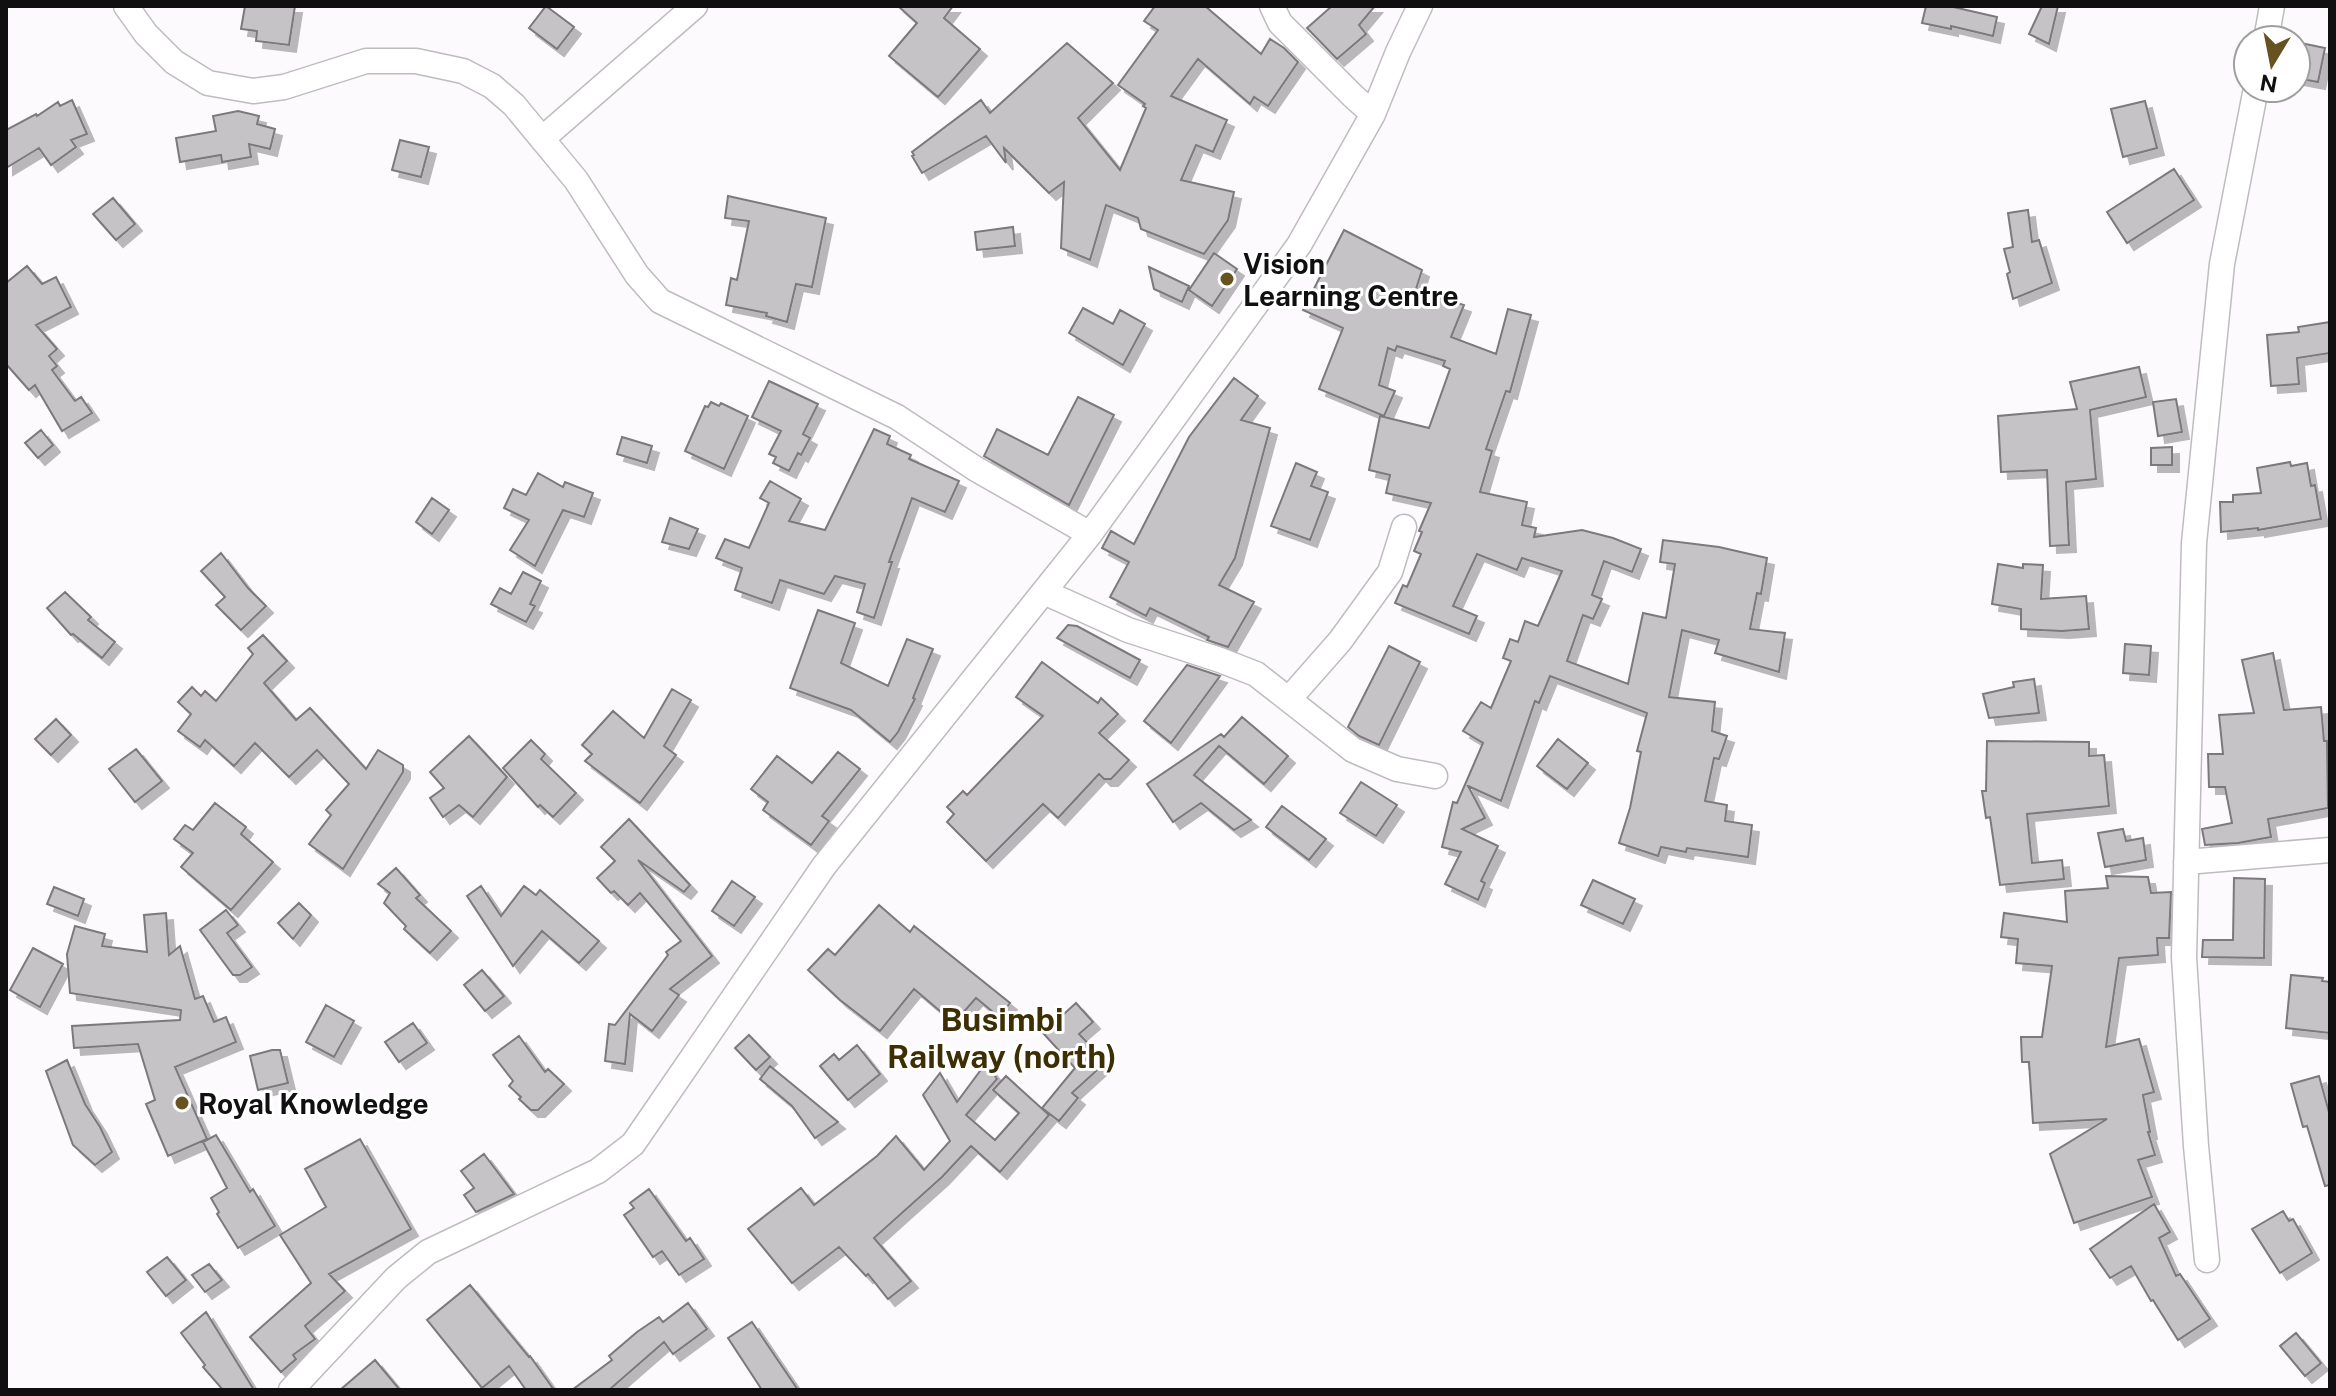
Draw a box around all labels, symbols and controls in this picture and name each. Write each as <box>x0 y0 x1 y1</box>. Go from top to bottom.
north arrow <box>2232 24 2312 104</box>
text: N <box>2258 69 2279 98</box>
place label: Vision Learning Centre <box>1243 247 1459 312</box>
marker: Vision Learning Centre <box>1218 270 1236 288</box>
district label: Busimbi Railway (north) <box>887 1001 1117 1075</box>
place label: Royal Knowledge <box>198 1087 429 1120</box>
marker: Royal Knowledge <box>173 1094 191 1112</box>

